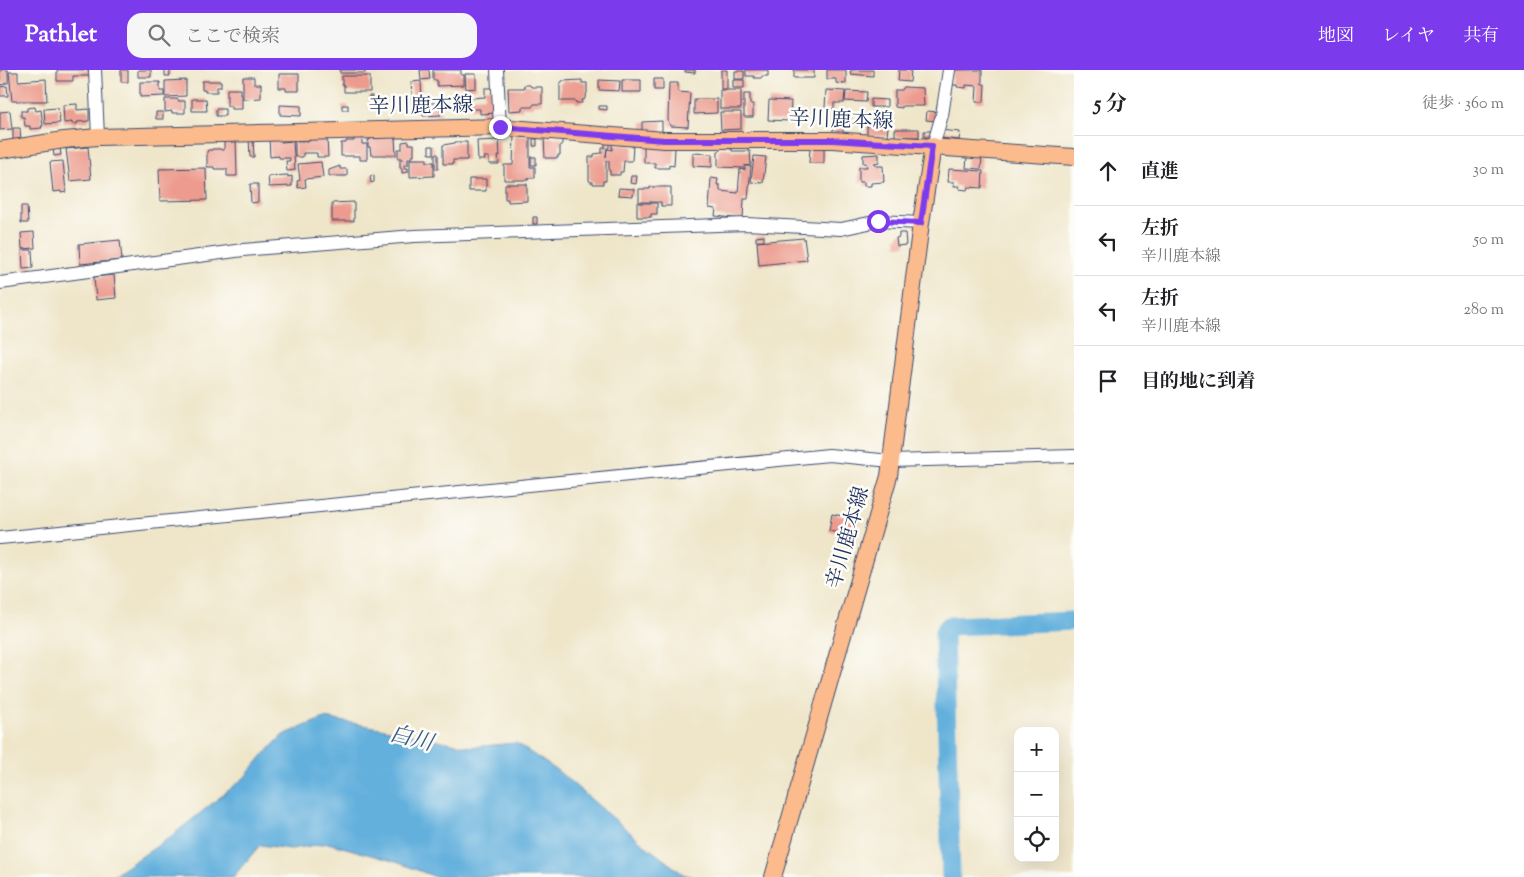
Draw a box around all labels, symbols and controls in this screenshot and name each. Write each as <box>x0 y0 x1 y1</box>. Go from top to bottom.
search box <box>127 13 477 58</box>
text: Pathlet <box>25 18 97 52</box>
icon: search <box>145 21 173 49</box>
text: ここで検索 <box>185 24 280 51</box>
text: 地図 <box>1318 24 1354 50</box>
text: レイヤ <box>1382 24 1435 50</box>
text: 共有 <box>1463 24 1499 50</box>
text: 5 分 <box>1094 90 1127 120</box>
street label: 辛川鹿本線 <box>368 91 474 123</box>
text: 徒歩 · 360 m <box>1422 93 1504 116</box>
street label: 辛川鹿本線 <box>788 104 894 138</box>
route end <box>489 116 512 139</box>
icon: ahead <box>1094 157 1122 185</box>
text: 直進 <box>1141 159 1179 186</box>
text: 30 m <box>1473 159 1504 182</box>
route start <box>867 210 890 233</box>
text: 左折 <box>1141 216 1179 243</box>
icon: left <box>1094 227 1122 255</box>
text: 50 m <box>1473 229 1504 252</box>
text: 辛川鹿本線 <box>1141 246 1221 269</box>
text: 左折 <box>1141 286 1179 313</box>
icon: left <box>1094 297 1122 325</box>
text: 280 m <box>1463 299 1504 322</box>
text: 辛川鹿本線 <box>1141 316 1221 339</box>
icon: arrive <box>1094 367 1122 395</box>
text: 目的地に到着 <box>1141 369 1255 396</box>
street label: 辛川鹿本線 <box>820 483 878 593</box>
water label: 白川 <box>386 719 438 761</box>
map controls <box>1014 727 1059 862</box>
button: + <box>1014 727 1059 772</box>
button: − <box>1014 772 1059 817</box>
button: locate <box>1014 817 1059 862</box>

